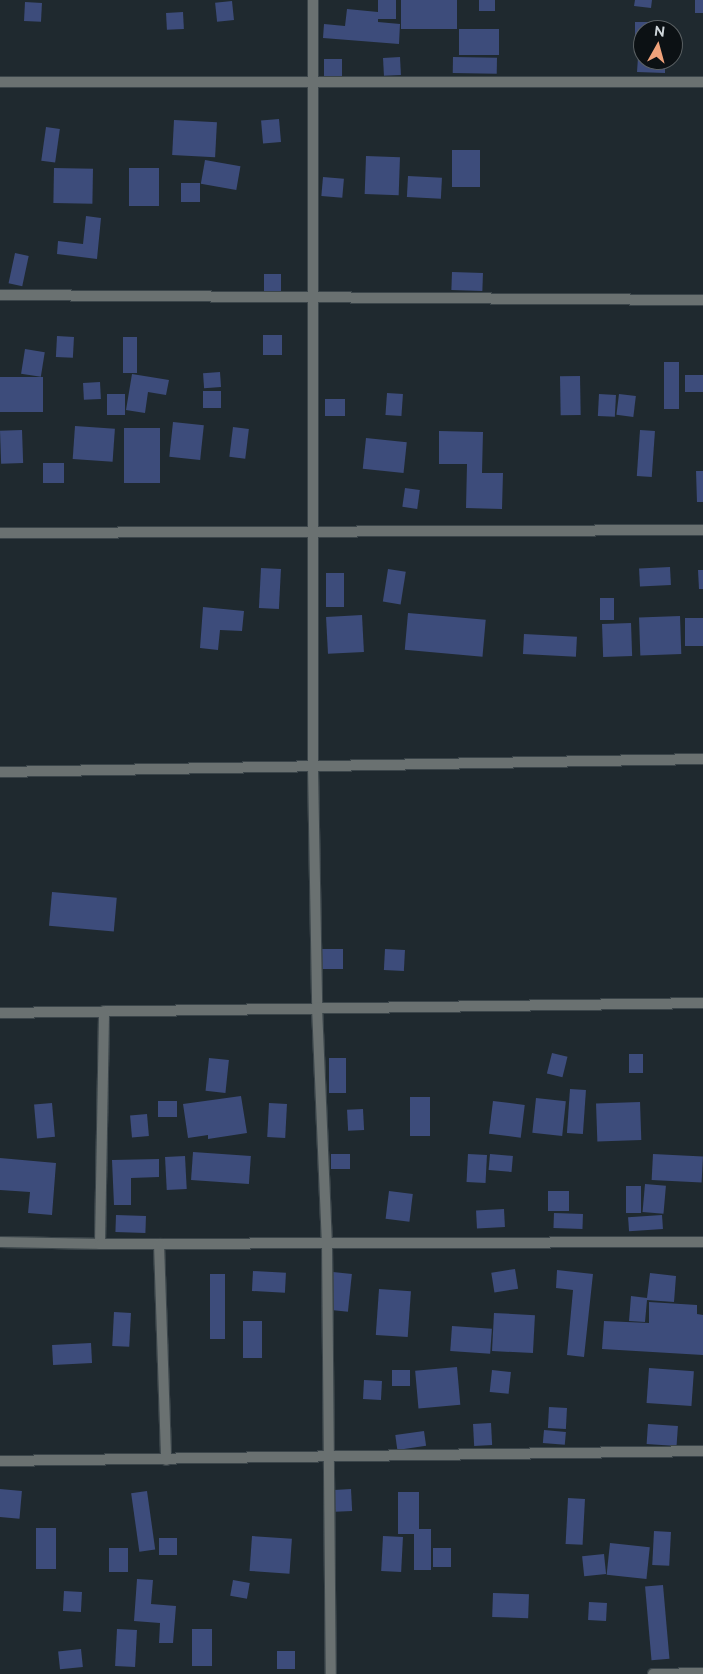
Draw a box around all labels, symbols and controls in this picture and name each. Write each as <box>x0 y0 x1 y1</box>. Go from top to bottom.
north arrow <box>633 20 683 70</box>
text: N <box>653 23 666 40</box>

